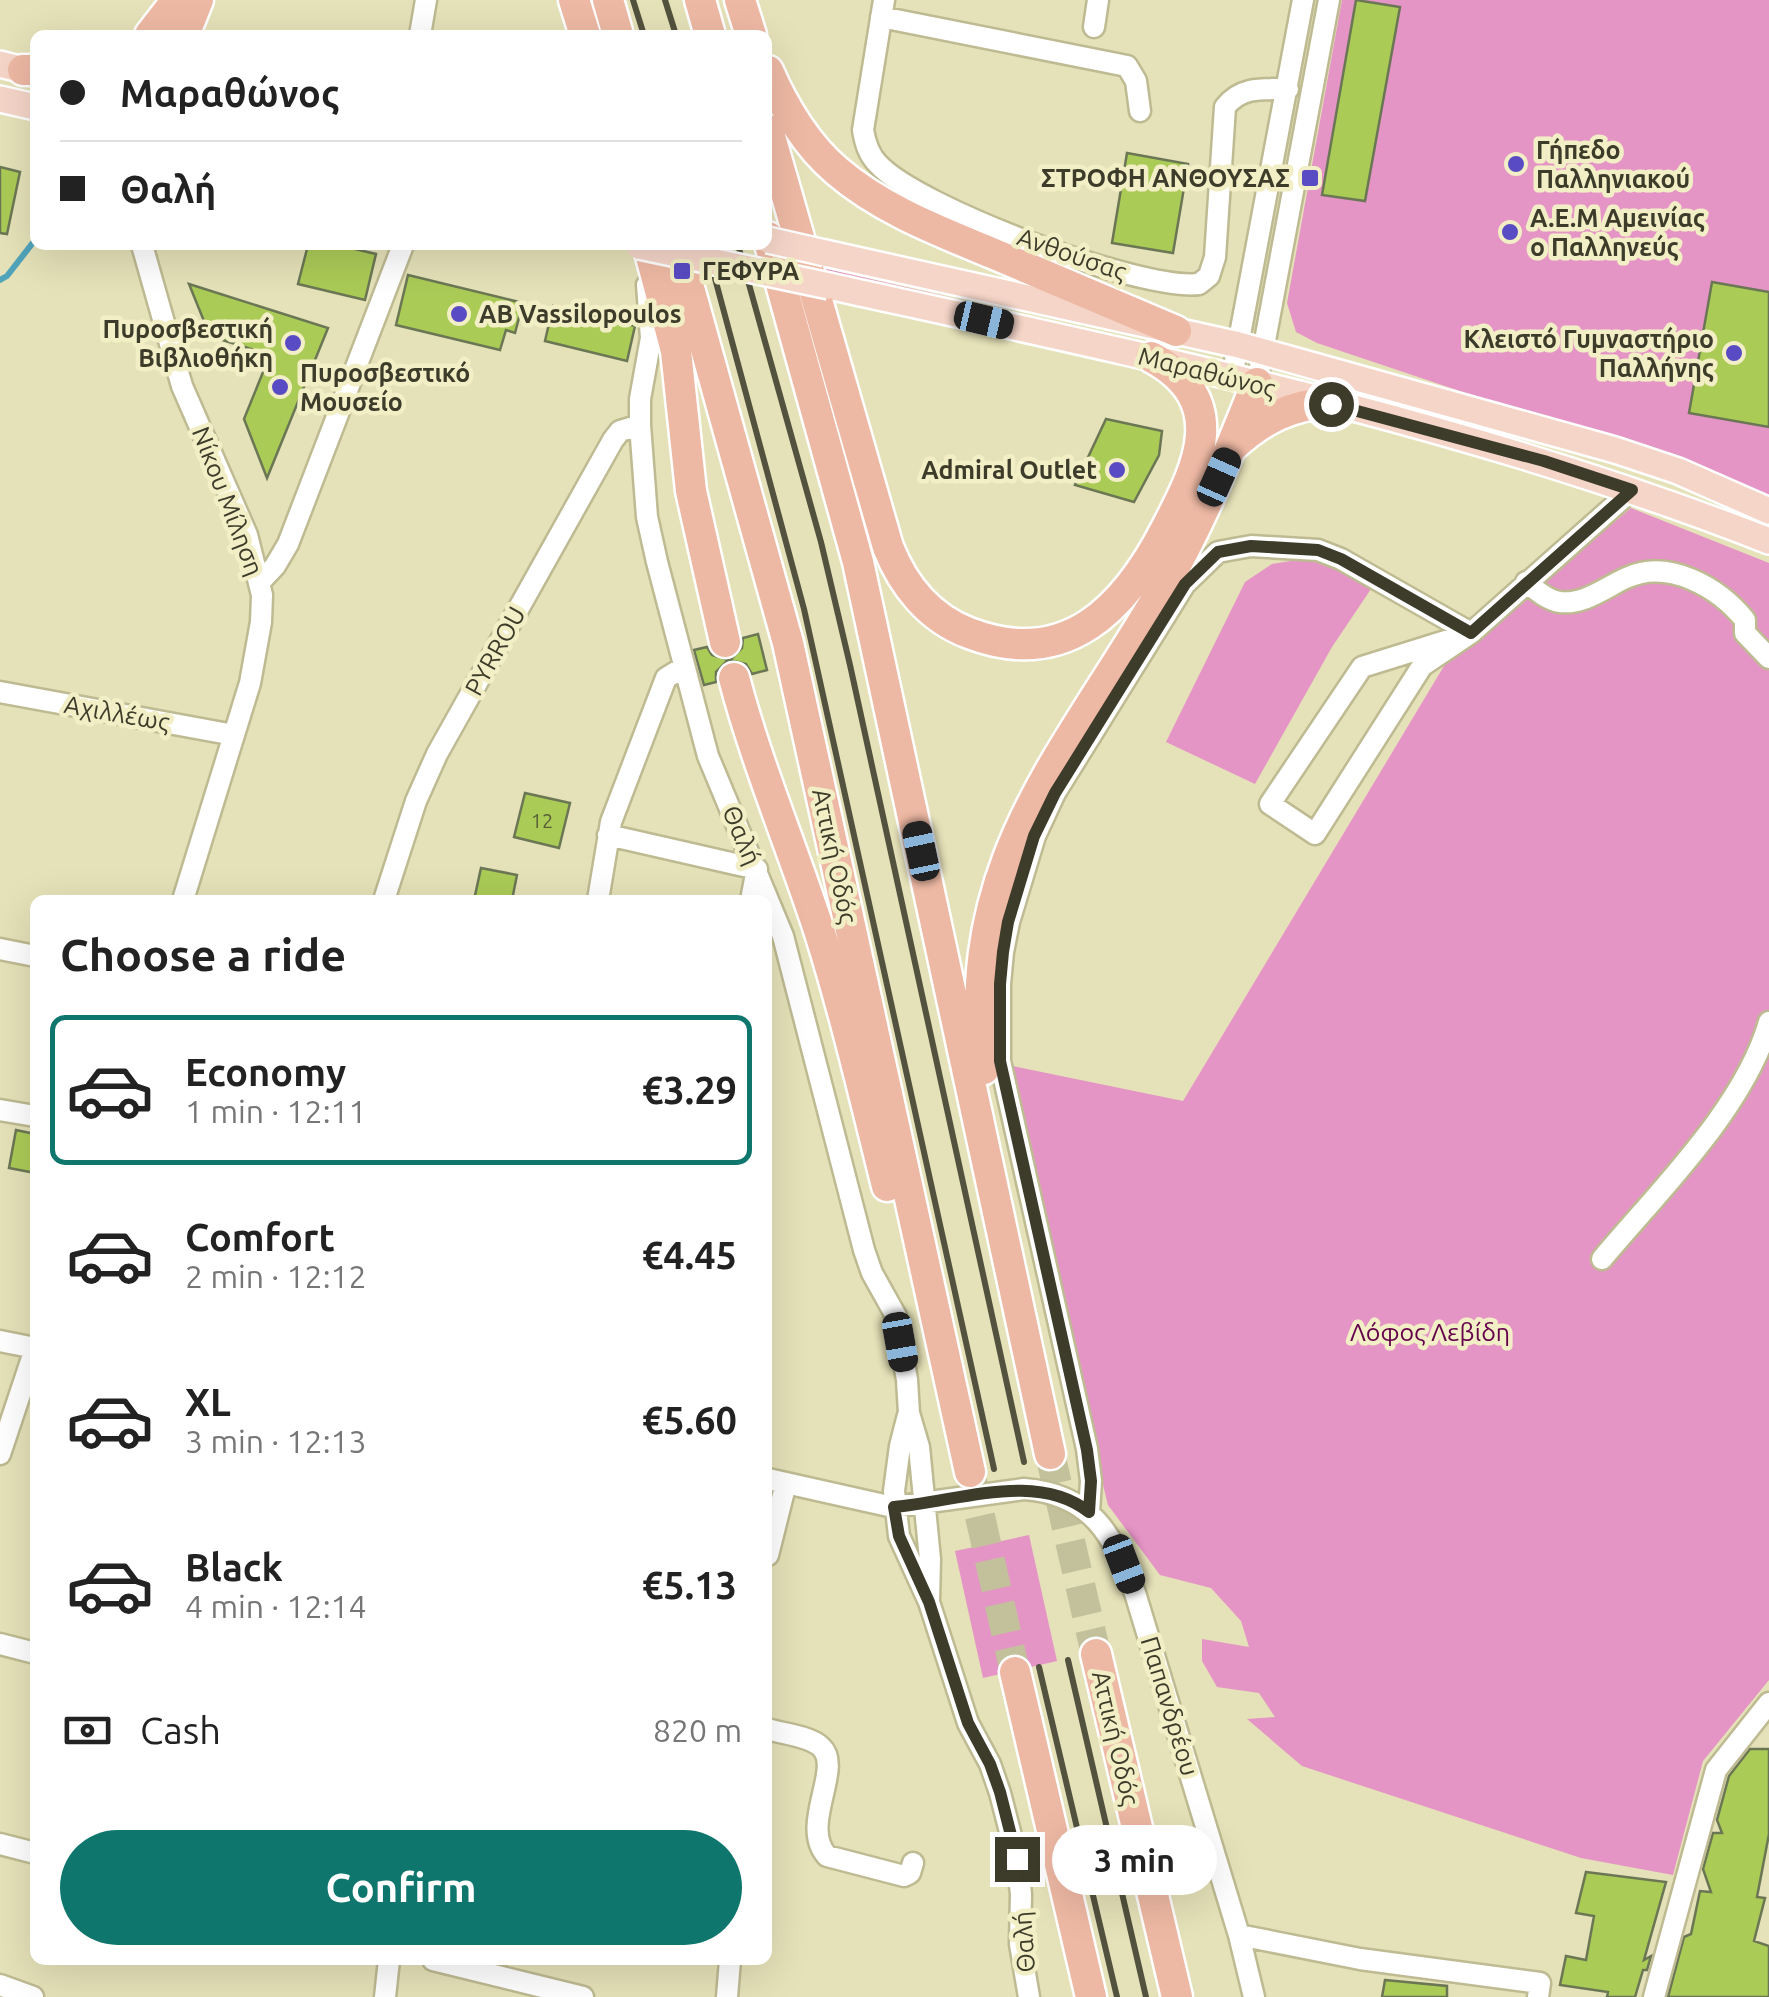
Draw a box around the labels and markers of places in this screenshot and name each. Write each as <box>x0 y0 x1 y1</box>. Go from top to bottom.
place label: Γήπεδο Παλληνιακού <box>1536 136 1690 193</box>
marker: Γήπεδο Παλληνιακού <box>1505 153 1527 175</box>
place label: ΣΤΡΟΦΗ ΑΝΘΟΥΣΑΣ <box>1041 164 1290 192</box>
marker: ΣΤΡΟΦΗ ΑΝΘΟΥΣΑΣ <box>1299 167 1321 189</box>
place label: Α.Ε.Μ Αμεινίας ο Παλληνεύς <box>1530 204 1705 261</box>
marker: Α.Ε.Μ Αμεινίας ο Παλληνεύς <box>1499 221 1521 243</box>
place label: ΓΕΦΥΡΑ <box>702 257 800 285</box>
marker: ΓΕΦΥΡΑ <box>671 260 693 282</box>
place label: AB Vassilopoulos <box>479 300 682 328</box>
marker: AB Vassilopoulos <box>448 303 470 325</box>
place label: Πυροσβεστική Βιβλιοθήκη <box>102 315 273 372</box>
place label: Κλειστό Γυμναστήριο Παλλήνης <box>1464 325 1714 382</box>
marker: Πυροσβεστική Βιβλιοθήκη <box>282 332 304 354</box>
marker: Κλειστό Γυμναστήριο Παλλήνης <box>1723 342 1745 364</box>
place label: Πυροσβεστικό Μουσείο <box>300 359 470 416</box>
marker: Πυροσβεστικό Μουσείο <box>269 376 291 398</box>
place label: Admiral Outlet <box>921 456 1097 484</box>
marker: Admiral Outlet <box>1106 459 1128 481</box>

